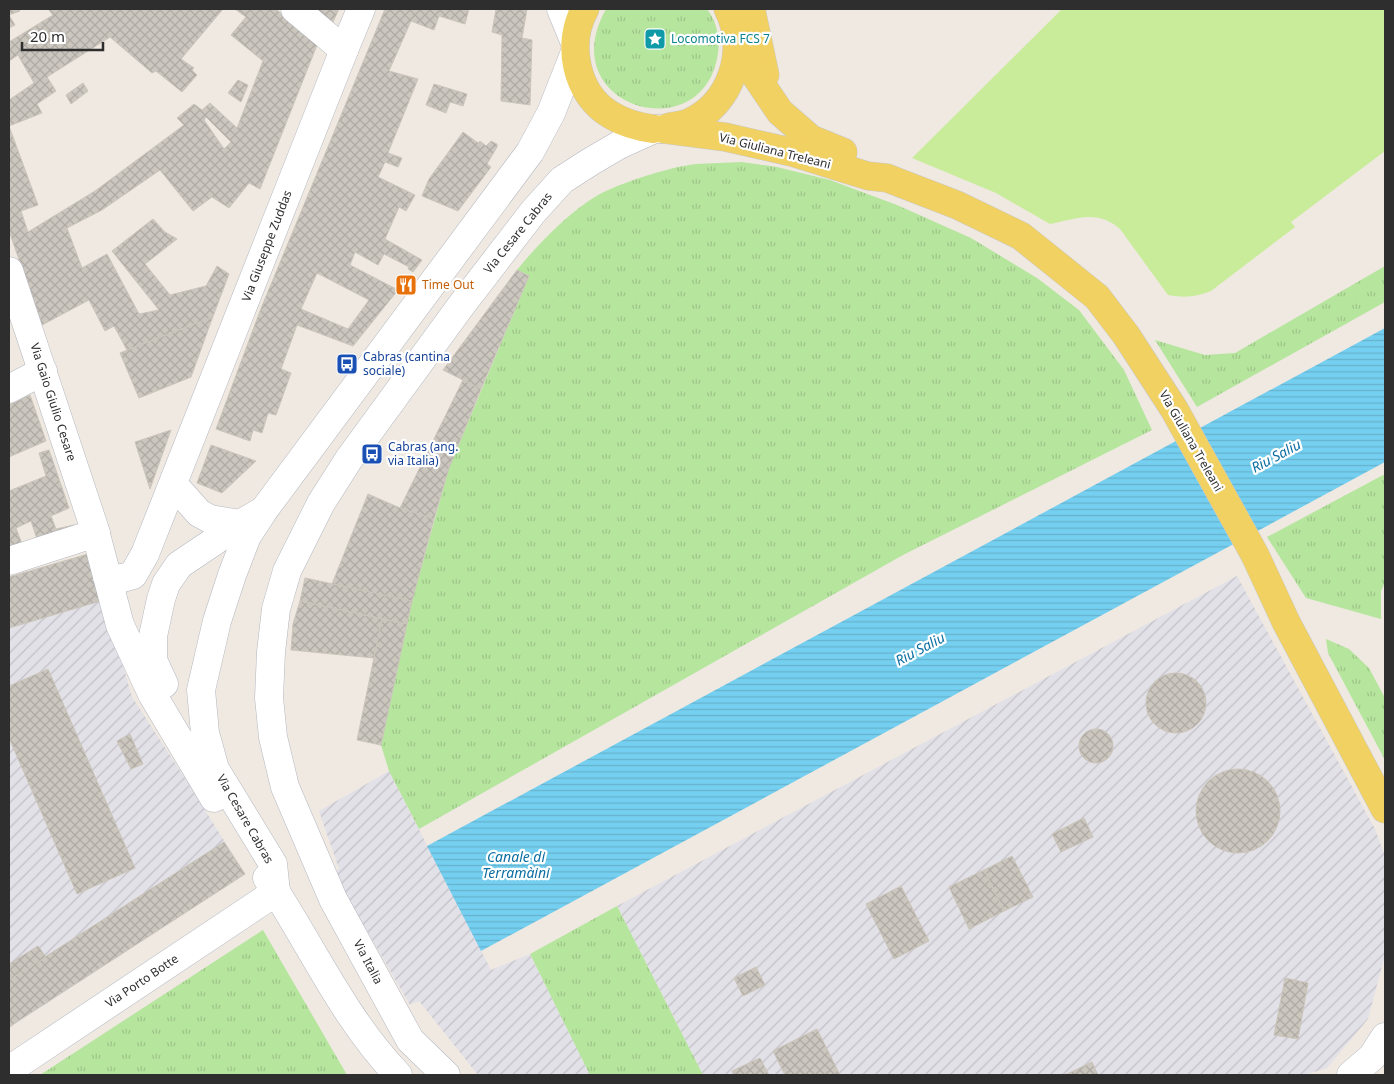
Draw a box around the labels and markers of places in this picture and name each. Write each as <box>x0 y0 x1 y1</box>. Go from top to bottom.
place icon: Locomotiva FCS 7 <box>643 27 667 51</box>
place label: Locomotiva FCS 7 <box>671 30 770 47</box>
restaurant icon: Time Out <box>394 273 418 297</box>
place label: Time Out <box>422 276 475 293</box>
place label: Cabras (cantina sociale) <box>363 348 450 379</box>
bus stop icon: Cabras (cantina sociale) <box>335 352 359 376</box>
place label: Cabras (ang. via Italia) <box>388 438 458 469</box>
bus stop icon: Cabras (ang. via Italia) <box>360 442 384 466</box>

